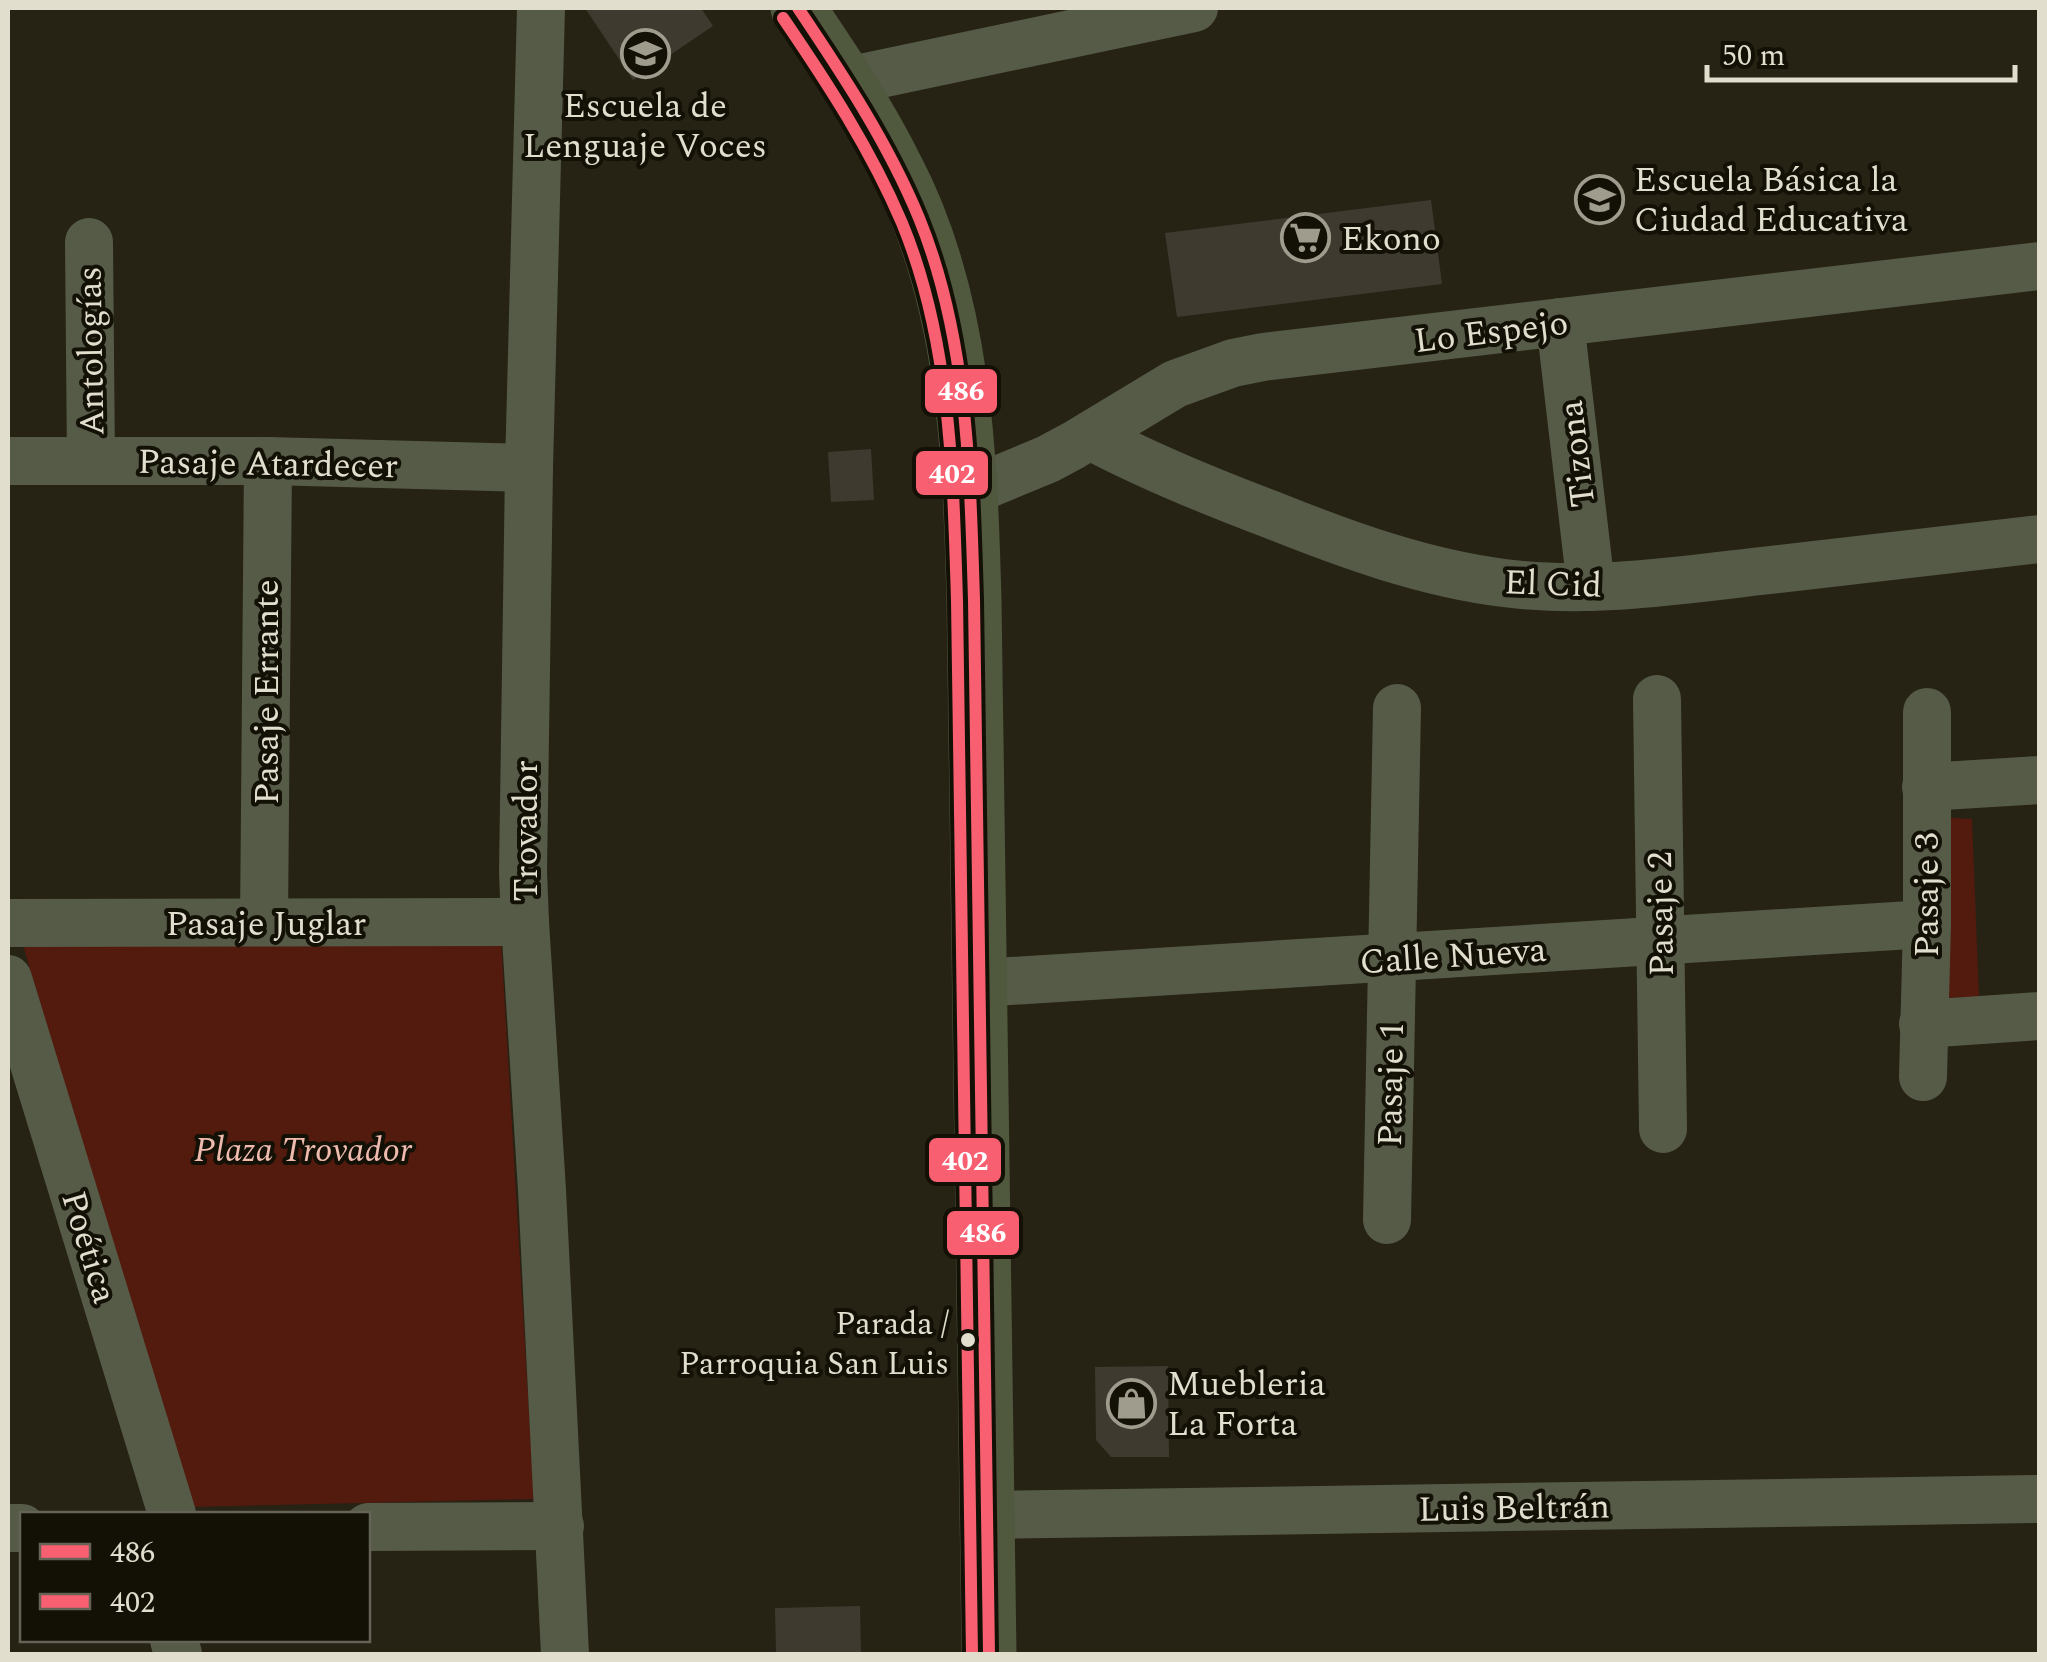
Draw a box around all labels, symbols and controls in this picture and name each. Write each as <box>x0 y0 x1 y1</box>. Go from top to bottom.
scale bar <box>1707 20 2014 82</box>
school or university icon: Escuela de Lenguaje Voces <box>619 27 671 79</box>
text: 50 m <box>1722 33 1785 79</box>
place label: Escuela de Lenguaje Voces <box>523 80 767 173</box>
place label: Escuela Básica la Ciudad Educativa <box>1634 154 1908 247</box>
school or university icon: Escuela Básica la Ciudad Educativa <box>1573 173 1625 225</box>
supermarket icon: Ekono <box>1280 212 1332 264</box>
place label: Ekono <box>1341 213 1441 266</box>
street label: Antologías <box>64 266 119 436</box>
street label: Lo Espejo <box>1411 297 1571 368</box>
line badge: 486 <box>923 367 999 415</box>
text: 486 <box>937 370 985 413</box>
street label: Tizona <box>1545 397 1610 510</box>
street label: Pasaje Atardecer <box>137 436 399 493</box>
line badge: 402 <box>914 449 990 497</box>
text: 402 <box>928 453 976 496</box>
street label: El Cid <box>1503 556 1603 613</box>
street label: Pasaje Errante <box>241 579 294 805</box>
street label: Trovador <box>500 760 553 902</box>
street label: Pasaje 3 <box>1901 832 1954 958</box>
street label: Pasaje 2 <box>1634 851 1689 977</box>
street label: Pasaje Juglar <box>166 898 366 951</box>
street label: Calle Nueva <box>1358 924 1548 989</box>
street label: Pasaje 1 <box>1364 1021 1419 1147</box>
park label: Plaza Trovador <box>194 1124 413 1177</box>
line badge: 402 <box>927 1136 1003 1184</box>
text: 402 <box>941 1140 989 1183</box>
street label: Poética <box>46 1185 131 1310</box>
line badge: 486 <box>945 1209 1021 1257</box>
text: 486 <box>959 1212 1007 1255</box>
place label: Parada / Parroquia San Luis <box>679 1300 949 1389</box>
marker: Parada / Parroquia San Luis <box>958 1330 978 1350</box>
place label: Muebleria La Forta <box>1167 1358 1326 1451</box>
shop icon: Muebleria La Forta <box>1106 1377 1158 1429</box>
street label: Luis Beltrán <box>1418 1480 1610 1537</box>
legend <box>20 1512 370 1642</box>
text: 486 <box>110 1530 155 1576</box>
text: 402 <box>110 1580 155 1626</box>

